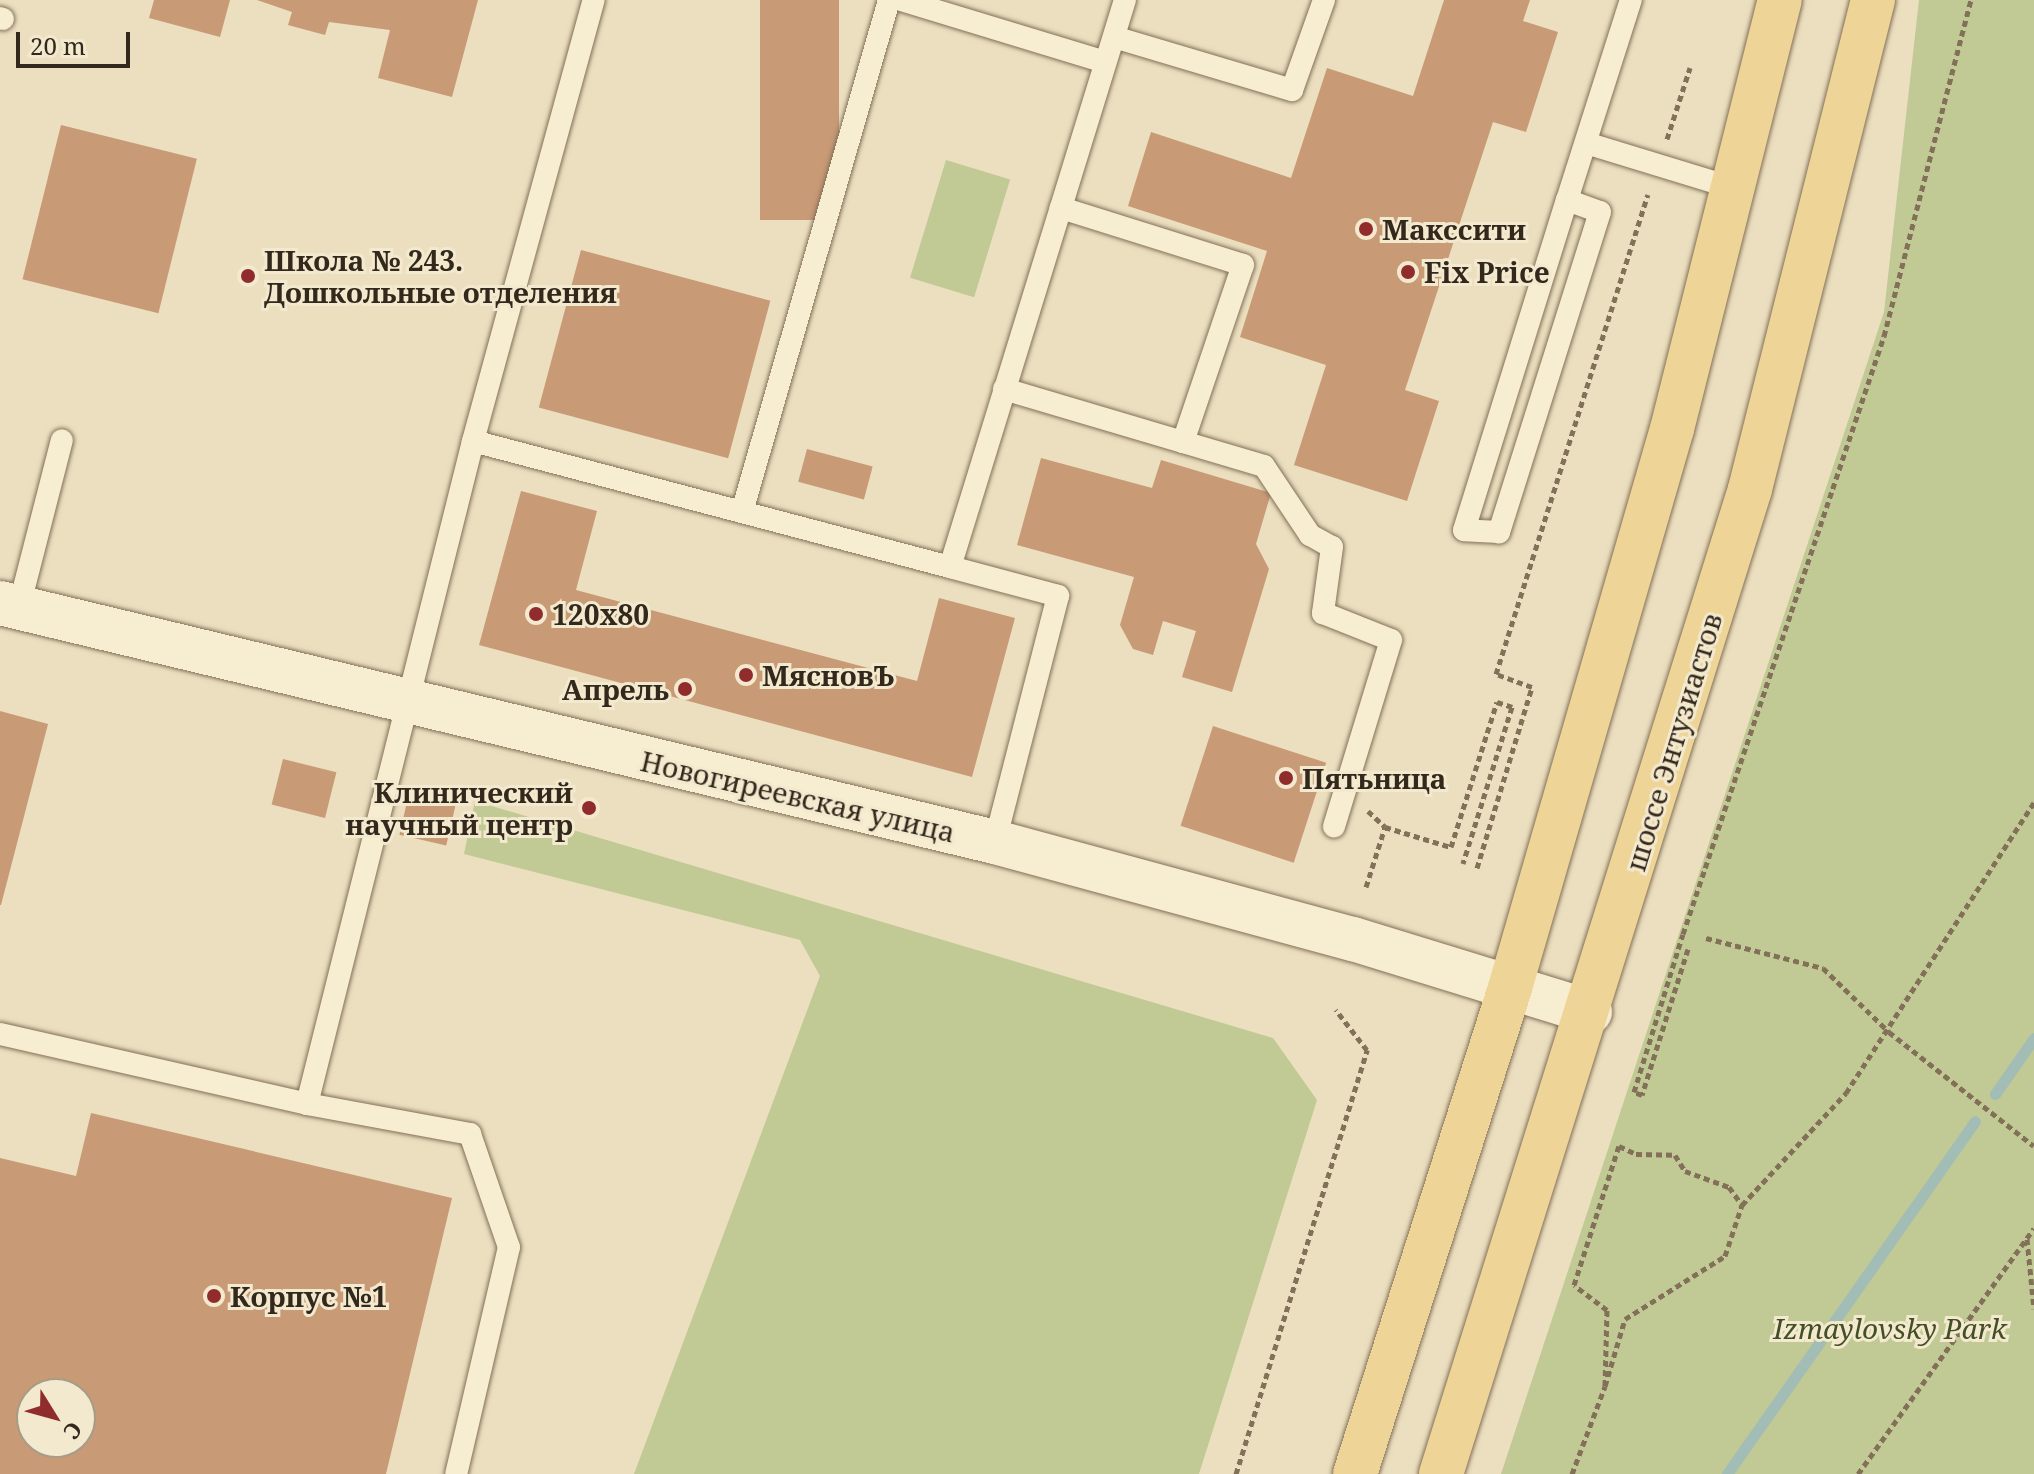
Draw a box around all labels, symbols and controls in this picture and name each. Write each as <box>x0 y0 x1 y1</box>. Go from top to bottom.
scale bar <box>20 16 134 66</box>
text: 20 m <box>30 29 86 62</box>
place label: Макссити <box>1382 212 1526 246</box>
marker: Макссити <box>1357 220 1375 238</box>
place label: Школа № 243. Дошкольные отделения <box>264 243 617 309</box>
place label: Fix Price <box>1424 255 1550 289</box>
marker: Fix Price <box>1399 263 1417 281</box>
marker: Школа № 243. Дошкольные отделения <box>239 267 257 285</box>
place label: 120x80 <box>552 597 649 631</box>
marker: 120x80 <box>527 605 545 623</box>
street label: шоссе Энтузиастов <box>1618 609 1728 875</box>
place label: МясновЪ <box>762 658 894 692</box>
marker: МясновЪ <box>737 666 755 684</box>
place label: Апрель <box>562 672 669 706</box>
marker: Апрель <box>676 680 694 698</box>
street label: Новогиреевская улица <box>638 743 958 849</box>
place label: Пятьница <box>1302 761 1446 795</box>
marker: Пятьница <box>1277 769 1295 787</box>
place label: Клинический научный центр <box>345 775 573 841</box>
marker: Клинический научный центр <box>580 799 598 817</box>
place label: Корпус №1 <box>230 1279 387 1313</box>
marker: Корпус №1 <box>205 1287 223 1305</box>
park label: Izmaylovsky Park <box>1773 1311 2007 1345</box>
north arrow <box>16 1378 96 1458</box>
text: С <box>57 1416 90 1446</box>

